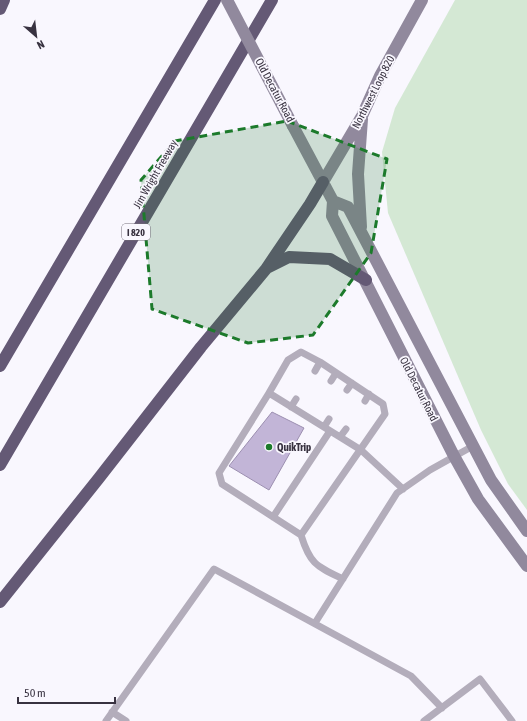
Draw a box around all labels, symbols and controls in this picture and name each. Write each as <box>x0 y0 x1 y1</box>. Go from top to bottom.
north arrow <box>16 16 56 56</box>
text: N <box>35 38 46 52</box>
street label: Northwest Loop 820 <box>349 54 397 130</box>
street label: Old Decatur Road <box>253 56 297 124</box>
street label: Jim Wright Freeway <box>130 137 180 210</box>
road number: I 820 <box>122 224 150 240</box>
street label: Old Decatur Road <box>398 355 440 423</box>
place label: QuikTrip <box>277 441 311 453</box>
marker: QuikTrip <box>264 442 274 452</box>
scale bar <box>18 679 115 705</box>
text: 50 m <box>24 686 46 700</box>

